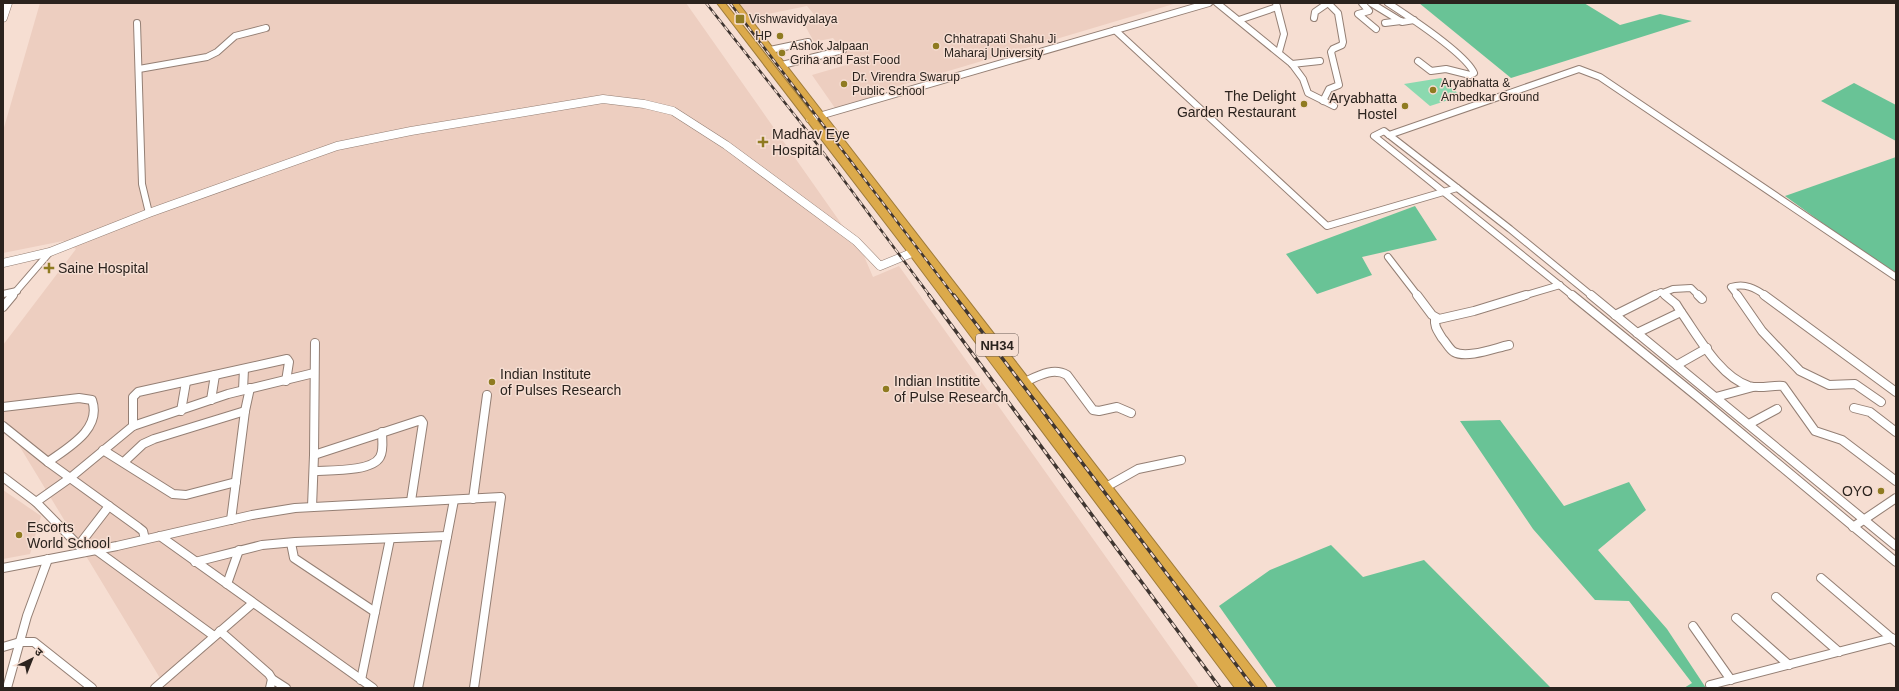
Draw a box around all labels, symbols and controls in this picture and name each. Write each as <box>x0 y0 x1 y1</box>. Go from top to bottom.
place label: Vishwavidyalaya <box>749 12 838 26</box>
marker: Vishwavidyalaya <box>734 13 746 25</box>
place label: HP <box>755 29 772 43</box>
marker: HP <box>775 31 785 41</box>
place label: Chhatrapati Shahu Ji Maharaj University <box>944 32 1056 60</box>
place label: Ashok Jalpaan Griha and Fast Food <box>790 39 900 67</box>
marker: Chhatrapati Shahu Ji Maharaj University <box>931 41 941 51</box>
marker: Ashok Jalpaan Griha and Fast Food <box>777 48 787 58</box>
place label: Dr. Virendra Swarup Public School <box>852 70 960 98</box>
place label: Aryabhatta & Ambedkar Ground <box>1441 76 1539 104</box>
marker: Dr. Virendra Swarup Public School <box>839 79 849 89</box>
marker: Aryabhatta & Ambedkar Ground <box>1428 85 1438 95</box>
place label: The Delight Garden Restaurant <box>1177 88 1296 120</box>
place label: Aryabhatta Hostel <box>1329 90 1397 122</box>
marker: The Delight Garden Restaurant <box>1299 99 1309 109</box>
marker: Aryabhatta Hostel <box>1400 101 1410 111</box>
place label: Madhav Eye Hospital <box>772 126 850 158</box>
marker: Madhav Eye Hospital <box>757 136 769 148</box>
place label: Saine Hospital <box>58 260 148 276</box>
marker: Saine Hospital <box>43 262 55 274</box>
road number: NH34 <box>976 334 1018 356</box>
place label: Indian Institute of Pulses Research <box>500 366 621 398</box>
place label: Indian Institite of Pulse Research <box>894 373 1008 405</box>
marker: Indian Institute of Pulses Research <box>487 377 497 387</box>
marker: Indian Institite of Pulse Research <box>881 384 891 394</box>
place label: OYO <box>1842 483 1873 499</box>
marker: OYO <box>1876 486 1886 496</box>
place label: Escorts World School <box>27 519 110 551</box>
marker: Escorts World School <box>14 530 24 540</box>
north arrow <box>12 639 52 679</box>
text: उ <box>32 645 46 659</box>

